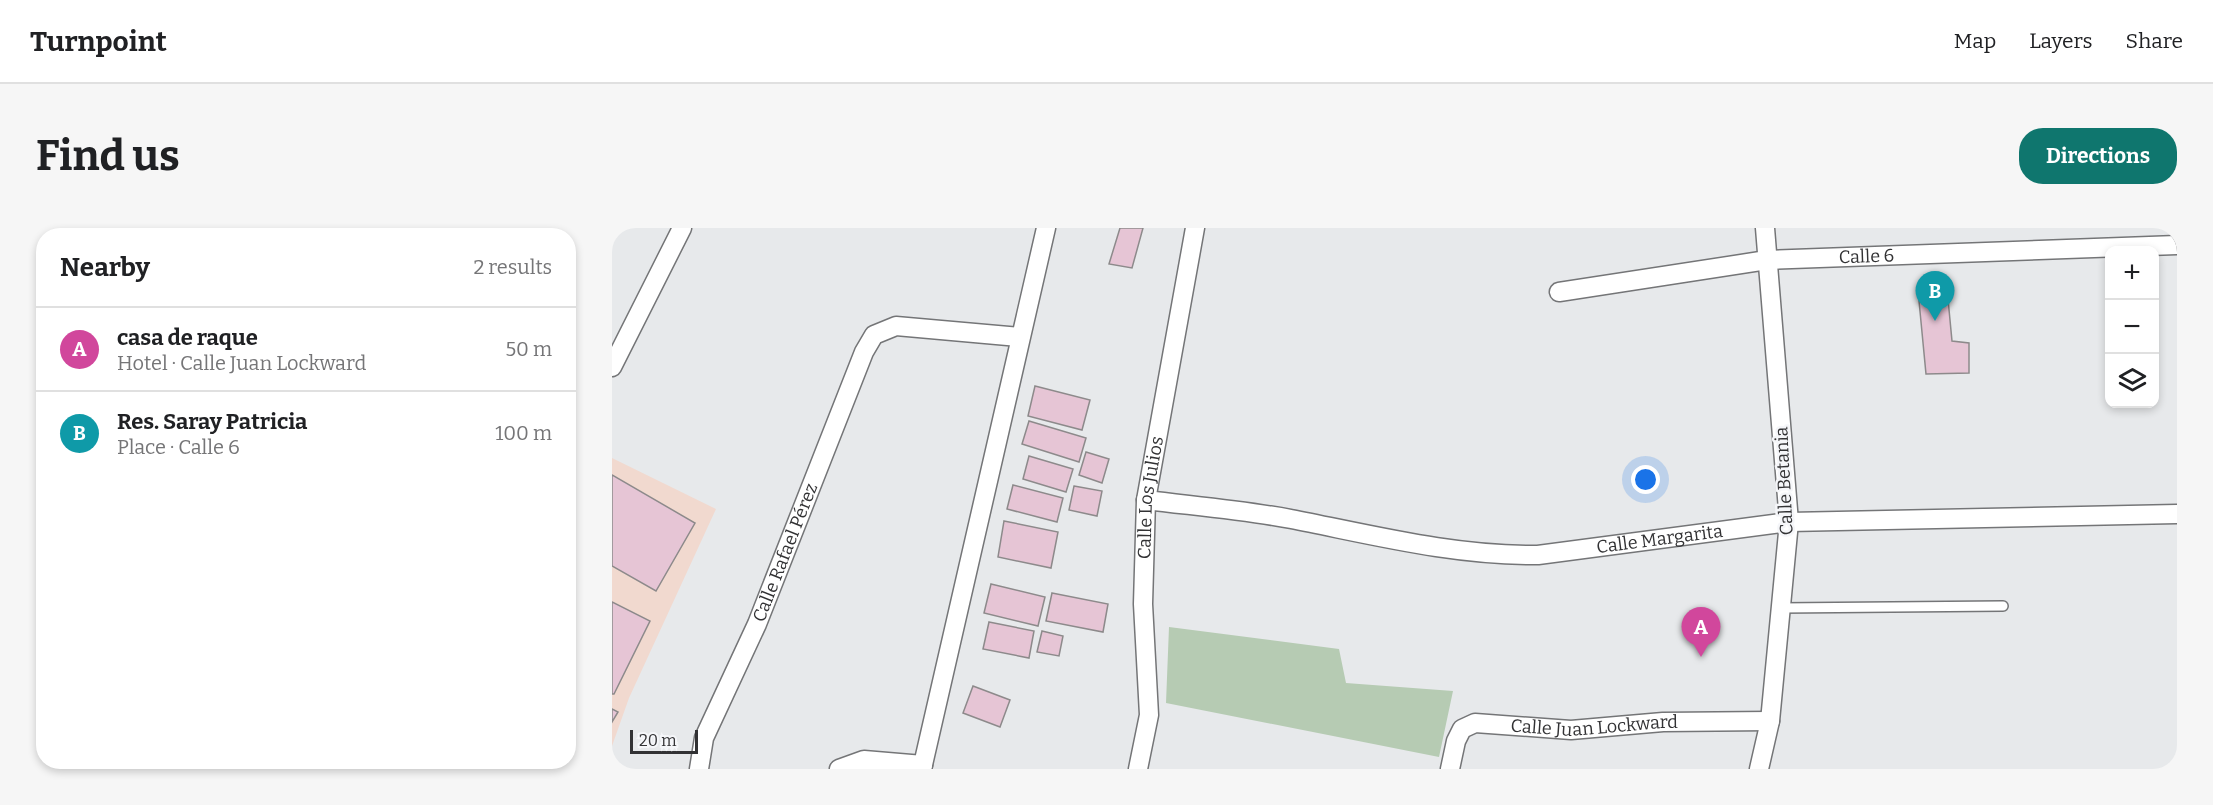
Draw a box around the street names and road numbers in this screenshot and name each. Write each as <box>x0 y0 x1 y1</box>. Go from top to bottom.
street label: Calle 6 <box>1838 244 1895 268</box>
street label: Calle Betania <box>1770 426 1798 536</box>
street label: Calle Los Julios <box>1133 435 1168 559</box>
street label: Calle Rafael Pérez <box>748 480 822 625</box>
street label: Calle Margarita <box>1595 520 1724 558</box>
street label: Calle Juan Lockward <box>1510 711 1678 741</box>

